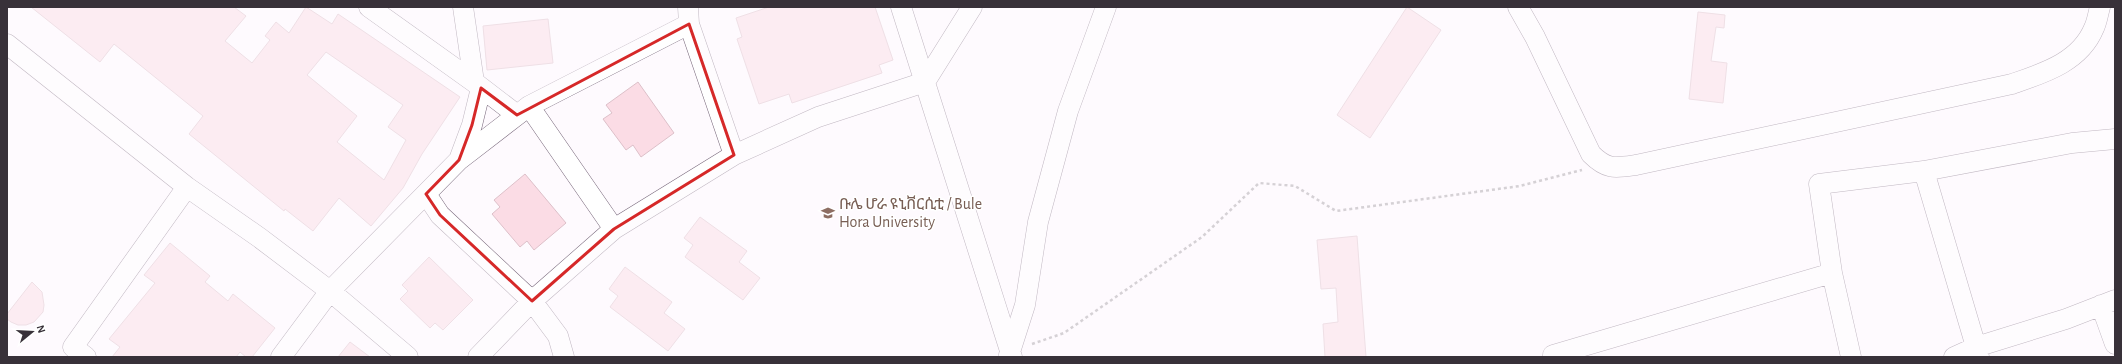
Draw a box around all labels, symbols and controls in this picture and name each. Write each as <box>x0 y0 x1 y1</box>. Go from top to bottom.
place label: ቡሌ ሆራ ዩኒቨርሲቲ / Bule Hora University <box>839 195 982 231</box>
school or university icon: ቡሌ ሆራ ዩኒቨርሲቲ / Bule Hora University <box>820 205 836 221</box>
north arrow <box>12 312 52 352</box>
text: N <box>35 324 47 334</box>

